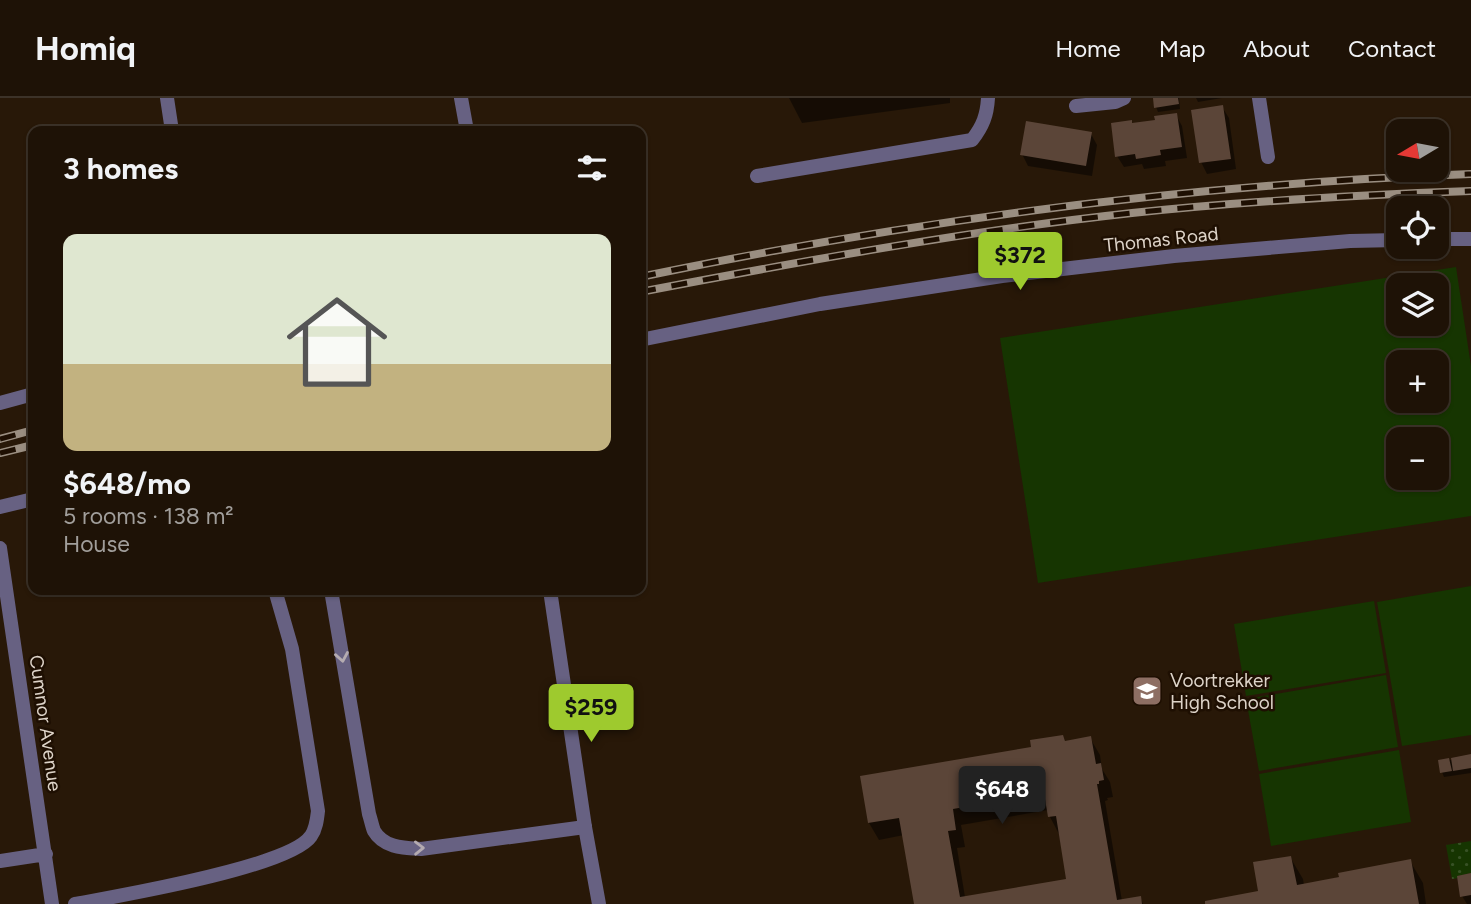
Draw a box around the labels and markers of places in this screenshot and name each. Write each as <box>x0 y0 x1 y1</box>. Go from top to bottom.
pin: $372 <box>979 232 1061 292</box>
place label: Voortrekker High School <box>1170 669 1274 714</box>
school or university icon: Voortrekker High School <box>1130 674 1164 708</box>
pin: $259 <box>550 684 632 744</box>
pin: $648 <box>961 766 1043 826</box>

